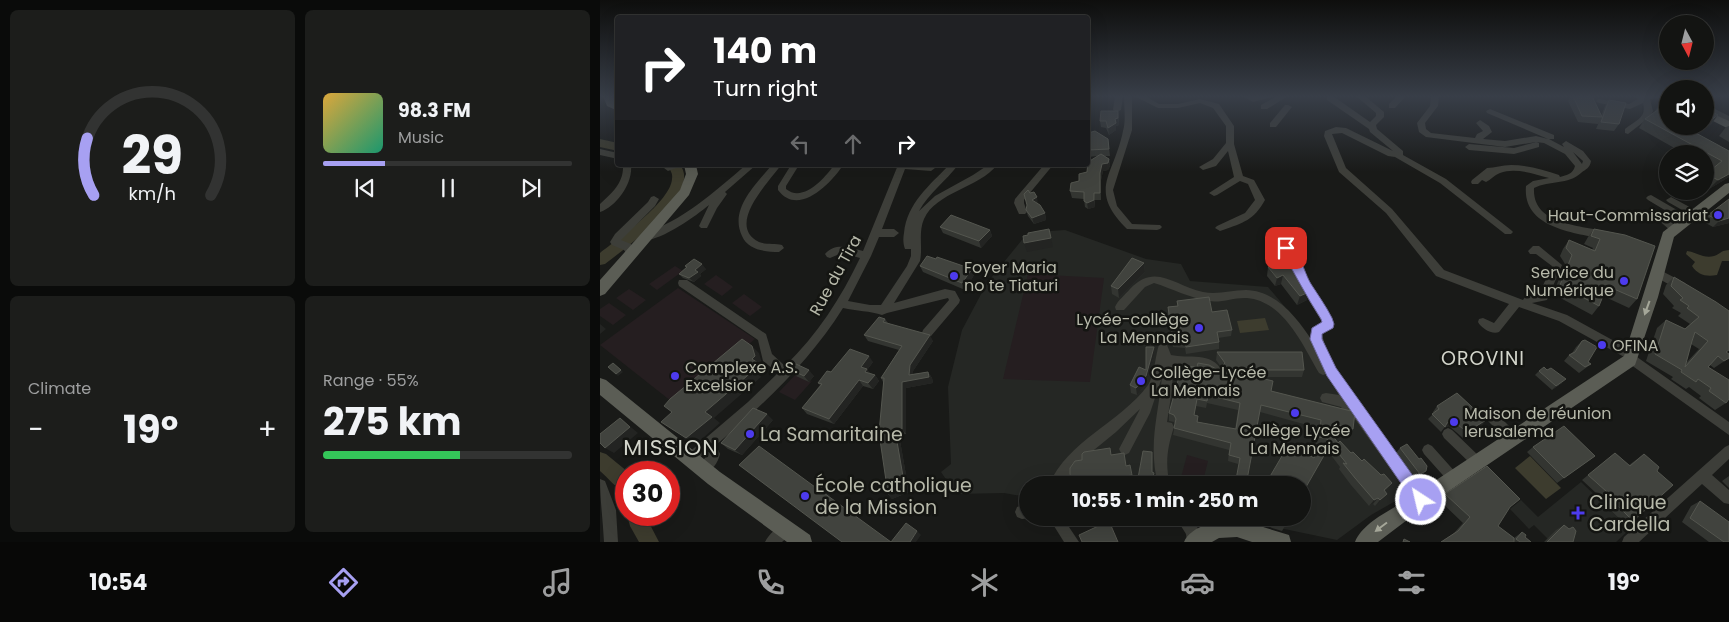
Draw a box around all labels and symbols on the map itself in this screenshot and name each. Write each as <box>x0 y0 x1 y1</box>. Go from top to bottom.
north arrow <box>1659 15 1714 70</box>
place label: Haut-Commissariat <box>1548 204 1708 227</box>
marker: Haut-Commissariat <box>1712 209 1724 221</box>
pin <box>1265 227 1307 269</box>
street label: Rue du Tira <box>804 231 867 320</box>
place label: Foyer Maria no te Tiaturi <box>964 256 1058 297</box>
place label: Service du Numérique <box>1525 261 1614 302</box>
marker: Foyer Maria no te Tiaturi <box>948 270 960 282</box>
marker: Service du Numérique <box>1618 275 1630 287</box>
one-way arrow <box>1643 301 1651 316</box>
place label: Lycée-collège La Mennais <box>1076 308 1189 349</box>
marker: Lycée-collège La Mennais <box>1193 322 1205 334</box>
place label: OFINA <box>1612 334 1659 357</box>
marker: OFINA <box>1596 339 1608 351</box>
district label: OROVINI <box>1441 345 1525 372</box>
place label: Complexe A.S. Excelsior <box>685 356 798 397</box>
place label: Collège-Lycée La Mennais <box>1151 361 1266 402</box>
marker: Complexe A.S. Excelsior <box>669 370 681 382</box>
marker: Collège-Lycée La Mennais <box>1135 375 1147 387</box>
place label: Maison de réunion Ierusalema <box>1464 402 1611 443</box>
marker: Collège Lycée La Mennais <box>1289 407 1301 419</box>
marker: Maison de réunion Ierusalema <box>1448 416 1460 428</box>
place label: Collège Lycée La Mennais <box>1240 419 1351 460</box>
place label: La Samaritaine <box>760 421 903 448</box>
marker: La Samaritaine <box>744 428 756 440</box>
district label: MISSION <box>623 432 719 463</box>
speed limit sign: 30 <box>615 461 680 526</box>
place label: École catholique de la Mission <box>815 472 972 521</box>
position arrow <box>1394 473 1446 525</box>
place label: Clinique Cardella <box>1589 489 1670 538</box>
marker: École catholique de la Mission <box>799 490 811 502</box>
marker: Clinique Cardella <box>1571 506 1585 520</box>
one-way arrow <box>1375 522 1388 533</box>

